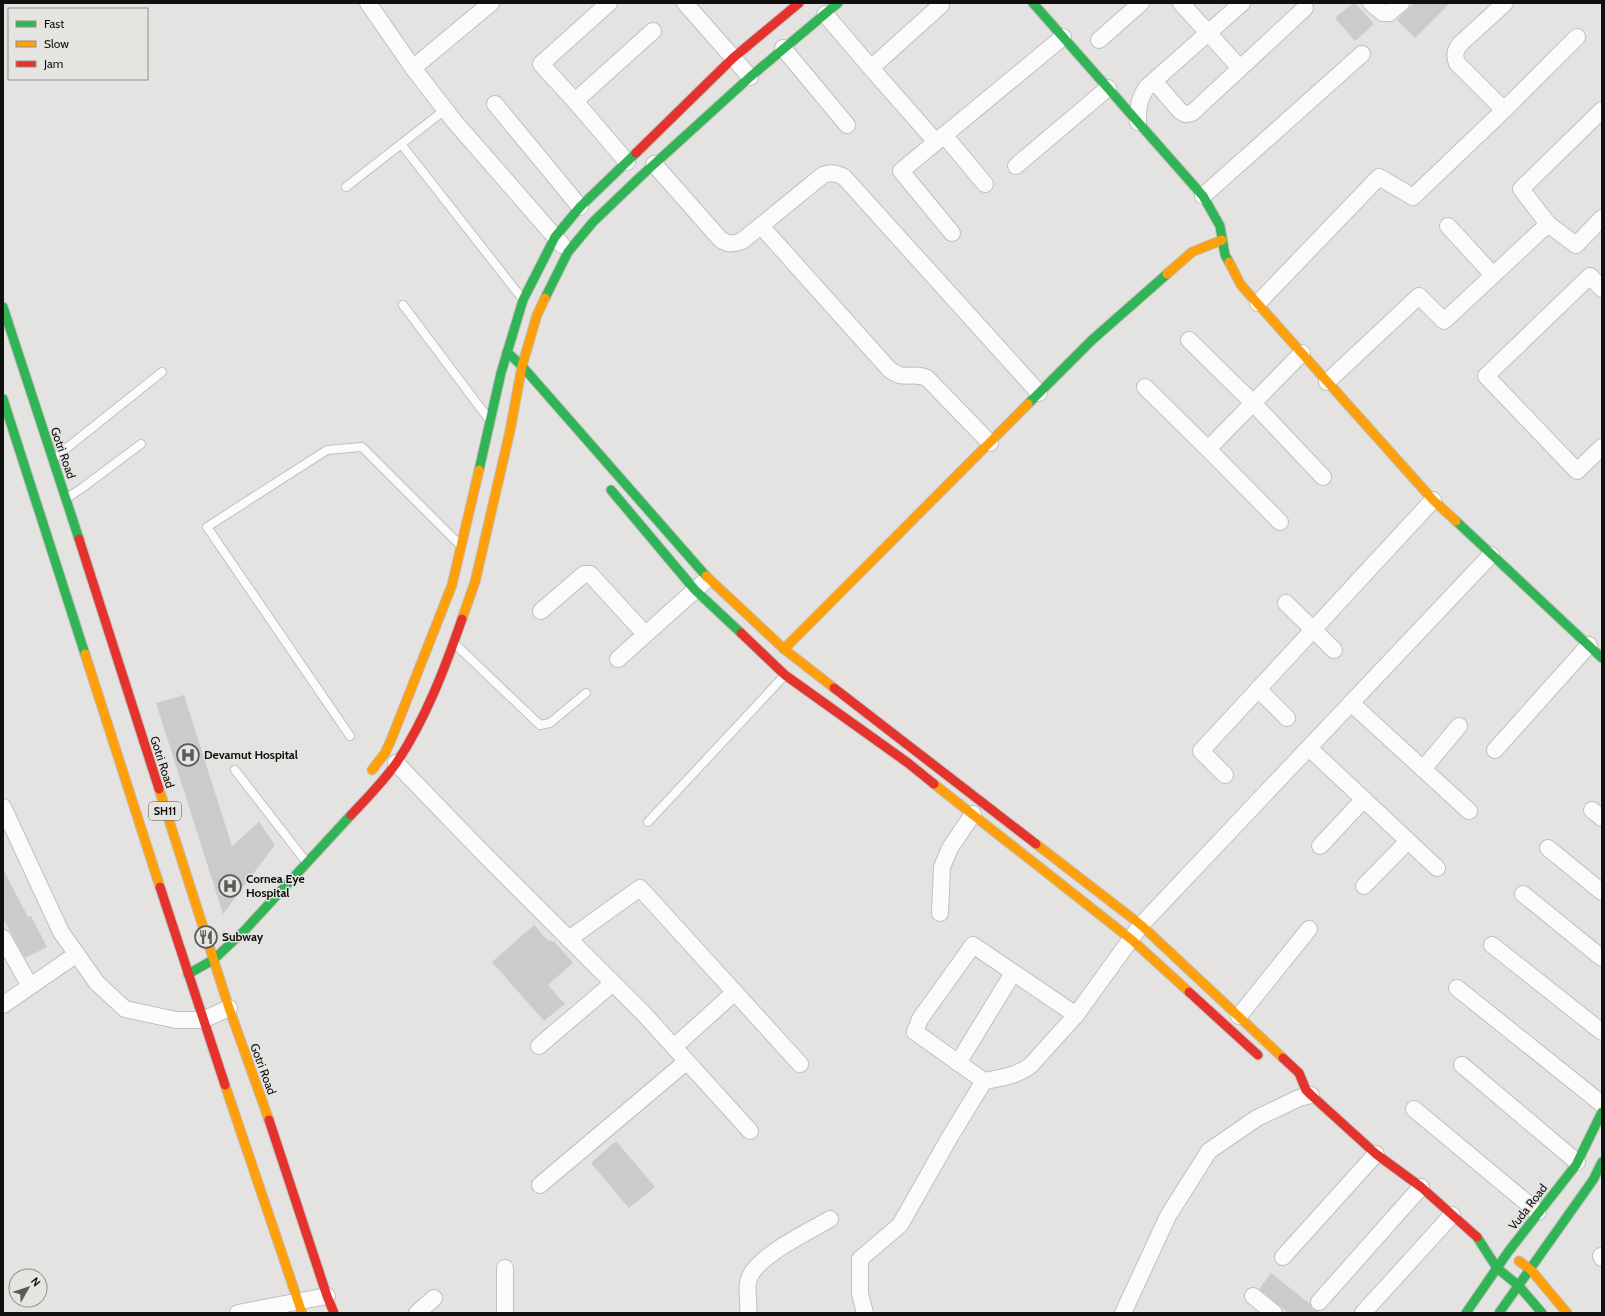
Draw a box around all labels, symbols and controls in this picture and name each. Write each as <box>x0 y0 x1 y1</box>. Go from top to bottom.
legend <box>8 8 148 80</box>
text: Fast <box>44 16 64 31</box>
text: Slow <box>44 36 69 51</box>
text: Jam <box>43 56 63 71</box>
street label: Gotri Road <box>48 425 79 481</box>
street label: Gotri Road <box>147 734 178 790</box>
hospital icon: Devamut Hospital <box>175 742 201 768</box>
place label: Devamut Hospital <box>204 747 298 762</box>
road number: SH11 <box>149 802 181 820</box>
place label: Cornea Eye Hospital <box>246 871 305 900</box>
hospital icon: Cornea Eye Hospital <box>217 873 243 899</box>
restaurant icon: Subway <box>193 924 219 950</box>
place label: Subway <box>222 929 264 944</box>
street label: Gotri Road <box>247 1041 280 1097</box>
street label: Vuda Road <box>1505 1181 1550 1233</box>
north arrow <box>8 1268 48 1308</box>
text: N <box>28 1274 44 1289</box>

